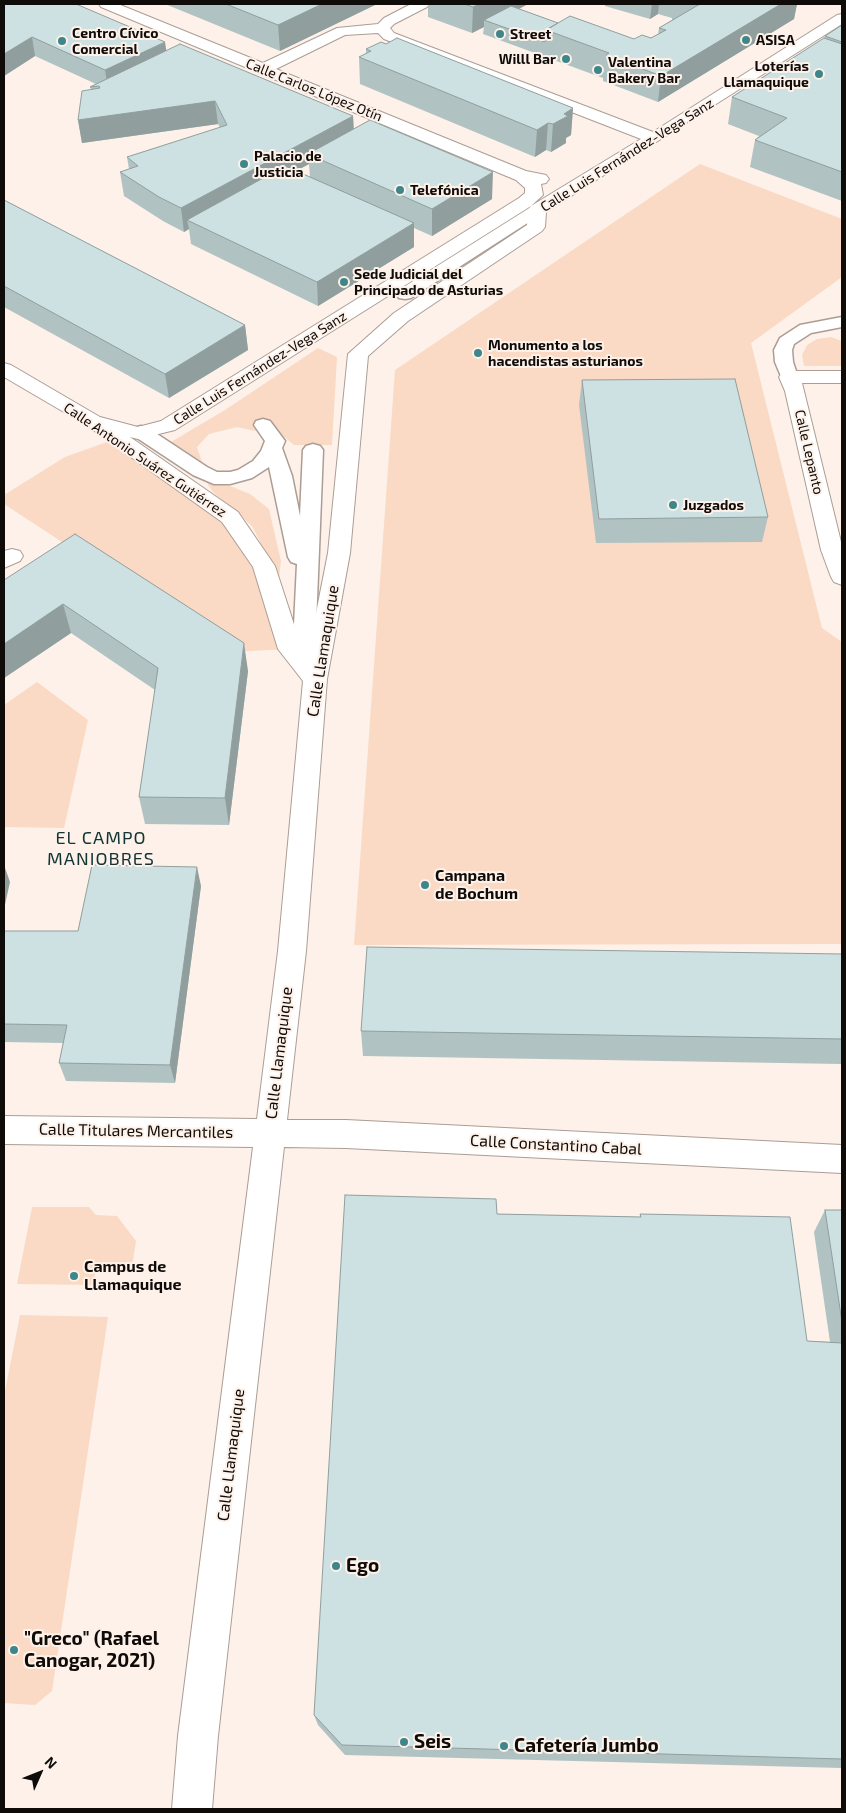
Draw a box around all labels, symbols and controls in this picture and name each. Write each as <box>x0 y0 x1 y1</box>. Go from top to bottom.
place label: Centro Cívico Comercial <box>72 25 159 58</box>
place label: Street <box>510 26 551 42</box>
marker: Street <box>494 28 506 40</box>
place label: ASISA <box>756 32 795 48</box>
marker: ASISA <box>740 34 752 46</box>
marker: Centro Cívico Comercial <box>56 35 68 47</box>
place label: Willl Bar <box>499 51 556 67</box>
marker: Willl Bar <box>560 53 572 65</box>
place label: Valentina Bakery Bar <box>608 54 680 86</box>
street label: Calle Carlos López Otín <box>243 55 385 125</box>
place label: Loterías Llamaquique <box>724 58 809 90</box>
marker: Valentina Bakery Bar <box>592 64 604 76</box>
marker: Loterías Llamaquique <box>813 68 825 80</box>
street label: Calle Luis Fernández-Vega Sanz <box>537 95 717 215</box>
place label: Palacio de Justicia <box>254 148 322 180</box>
marker: Palacio de Justicia <box>238 158 250 170</box>
place label: Telefónica <box>410 182 479 198</box>
marker: Telefónica <box>394 184 406 196</box>
place label: Sede Judicial del Principado de Asturias <box>354 266 503 298</box>
marker: Sede Judicial del Principado de Asturias <box>338 276 350 288</box>
street label: Calle Luis Fernández-Vega Sanz <box>170 308 350 428</box>
place label: Monumento a los hacendistas asturianos <box>488 337 643 370</box>
marker: Monumento a los hacendistas asturianos <box>472 347 484 359</box>
street label: Calle Antonio Suárez Gutiérrez <box>60 399 230 521</box>
street label: Calle Lepanto <box>791 408 827 496</box>
place label: Juzgados <box>683 497 744 513</box>
marker: Juzgados <box>667 499 679 511</box>
street label: Calle Llamaquique <box>303 584 343 718</box>
district label: EL CAMPO MANIOBRES <box>46 827 156 870</box>
place label: Campana de Bochum <box>435 866 518 904</box>
marker: Campana de Bochum <box>419 879 431 891</box>
street label: Calle Llamaquique <box>261 986 297 1120</box>
street label: Calle Titulares Mercantiles <box>39 1120 233 1142</box>
street label: Calle Constantino Cabal <box>470 1131 642 1159</box>
place label: Campus de Llamaquique <box>84 1257 182 1295</box>
marker: Campus de Llamaquique <box>68 1270 80 1282</box>
street label: Calle Llamaquique <box>213 1388 249 1522</box>
place label: Ego <box>346 1555 379 1577</box>
marker: Ego <box>330 1560 342 1572</box>
place label: "Greco" (Rafael Canogar, 2021) <box>24 1628 159 1672</box>
marker: "Greco" (Rafael Canogar, 2021) <box>8 1644 20 1656</box>
place label: Seis <box>414 1731 451 1753</box>
place label: Cafetería Jumbo <box>514 1735 659 1757</box>
marker: Seis <box>398 1736 410 1748</box>
marker: Cafetería Jumbo <box>498 1740 510 1752</box>
north arrow <box>15 1748 65 1798</box>
text: N <box>42 1753 61 1772</box>

